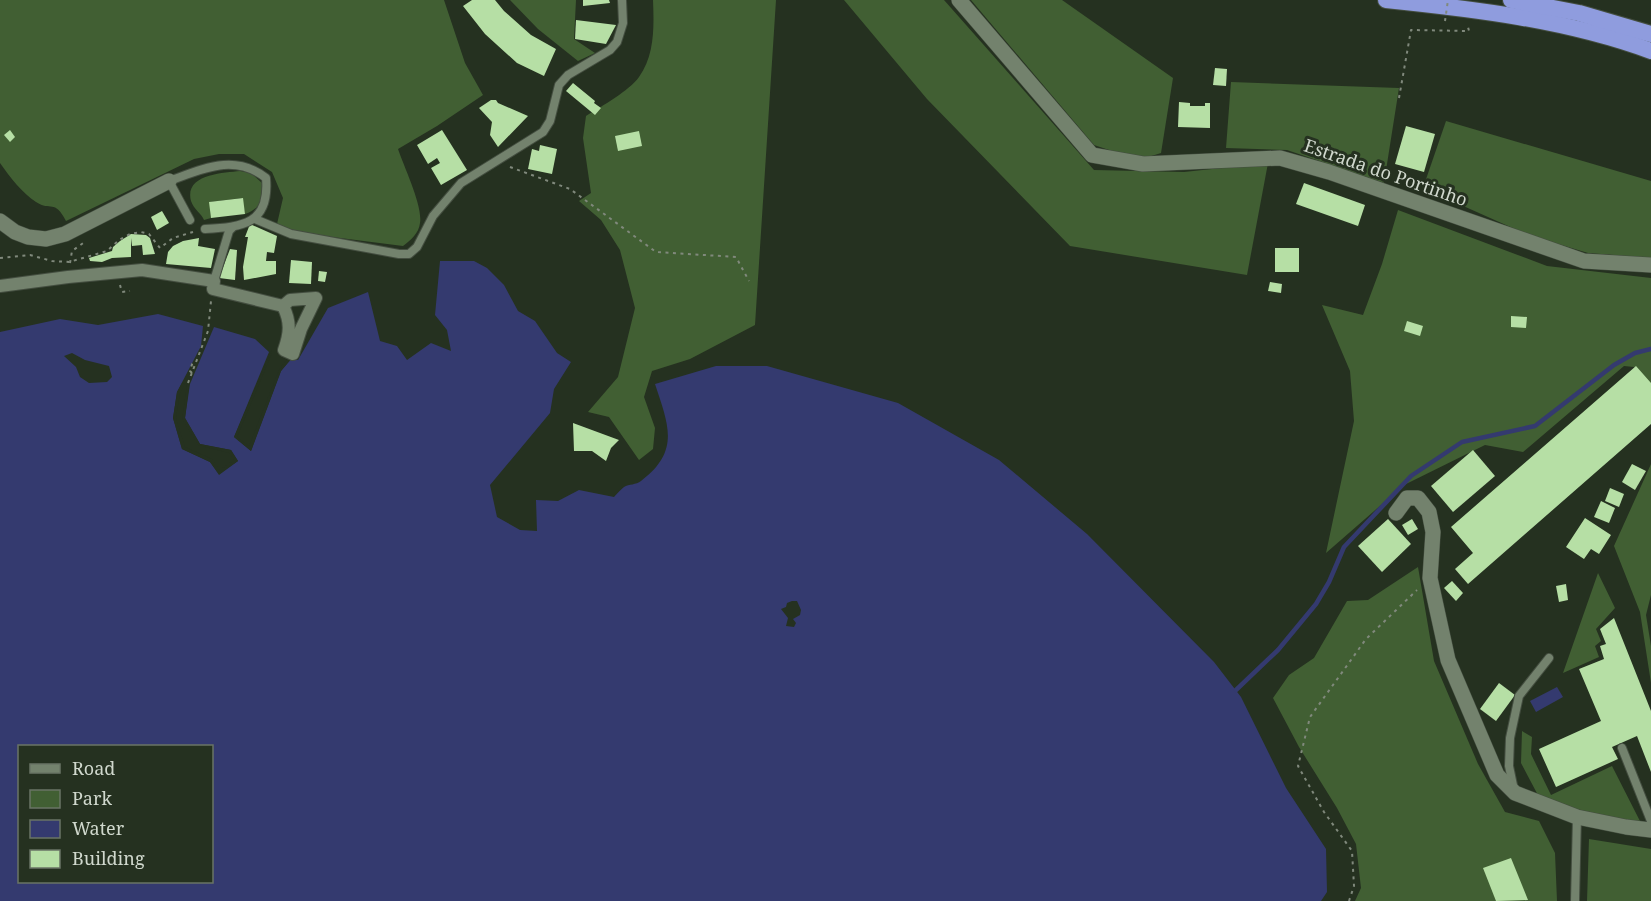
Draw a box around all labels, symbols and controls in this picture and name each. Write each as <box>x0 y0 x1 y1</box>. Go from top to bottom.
street label: Estrada do Portinho <box>1301 133 1471 211</box>
legend <box>18 745 213 883</box>
text: Road <box>72 756 115 780</box>
text: Park <box>72 786 112 810</box>
text: Water <box>72 816 125 840</box>
text: Building <box>72 846 145 870</box>

